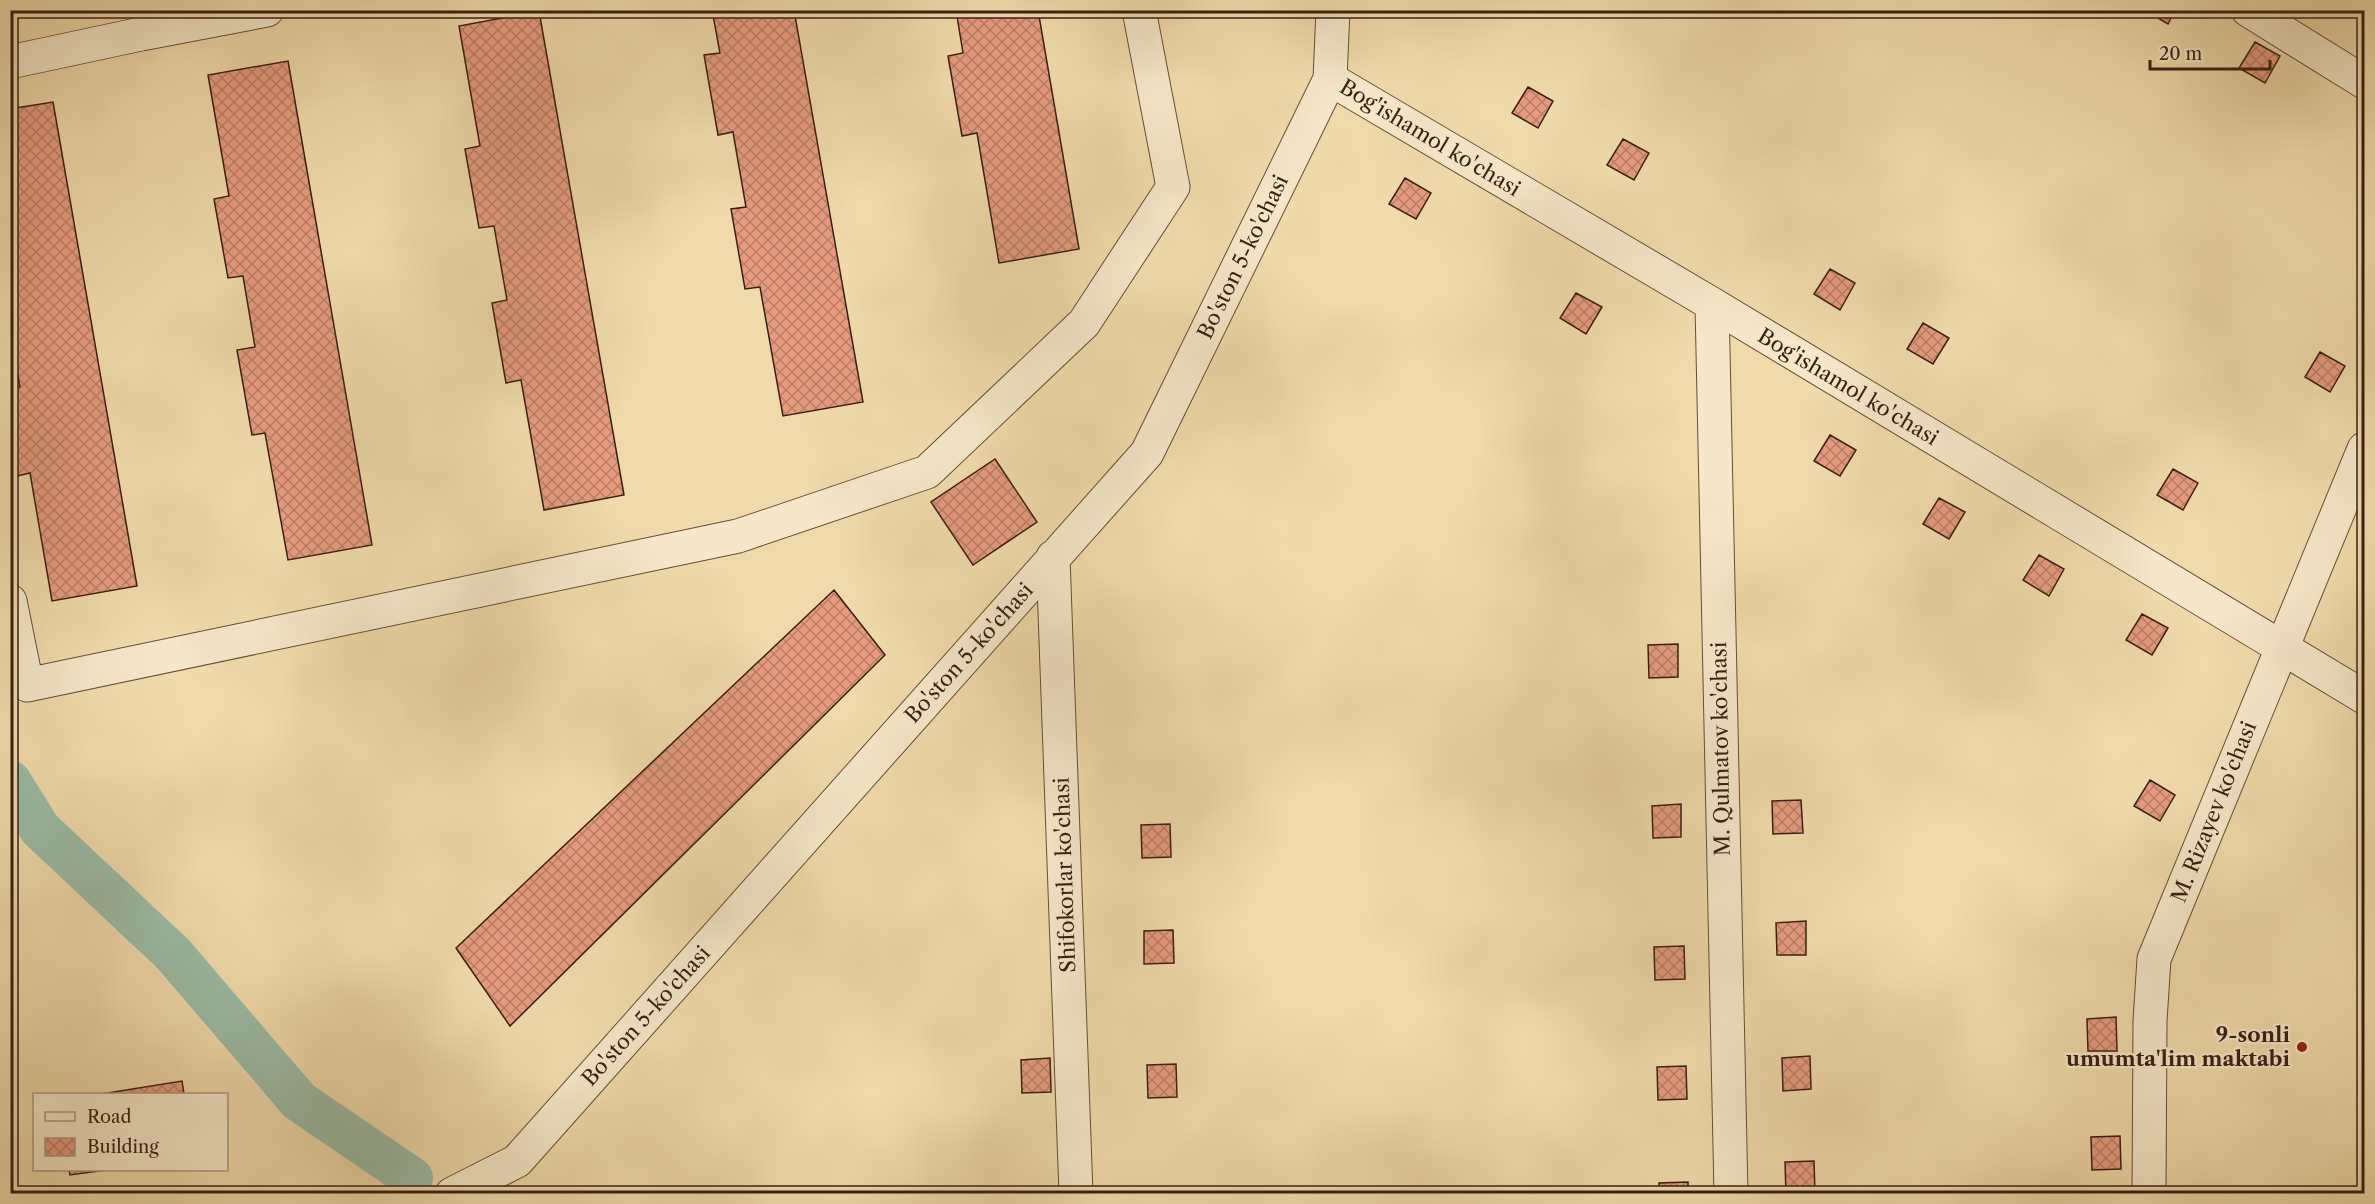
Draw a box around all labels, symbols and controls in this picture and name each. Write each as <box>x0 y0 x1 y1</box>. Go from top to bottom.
scale bar <box>2150 33 2270 71</box>
text: 20 m <box>2159 43 2203 65</box>
street label: Bog'ishamol ko'chasi <box>1336 74 1525 201</box>
street label: Bo'ston 5-ko'chasi <box>1192 171 1293 343</box>
street label: Bog'ishamol ko'chasi <box>1754 323 1943 450</box>
street label: Bo'ston 5-ko'chasi <box>899 578 1038 728</box>
street label: M. Qulmatov ko'chasi <box>1706 642 1735 856</box>
street label: M. Rizayev ko'chasi <box>2166 718 2261 906</box>
street label: Shifokorlar ko'chasi <box>1049 777 1080 973</box>
street label: Bo'ston 5-ko'chasi <box>576 941 715 1091</box>
place label: 9-sonli umumta'lim maktabi <box>2066 1022 2291 1071</box>
marker: 9-sonli umumta'lim maktabi <box>2295 1040 2309 1054</box>
legend <box>33 1093 228 1171</box>
text: Road <box>87 1106 132 1128</box>
text: Building <box>87 1136 159 1158</box>

